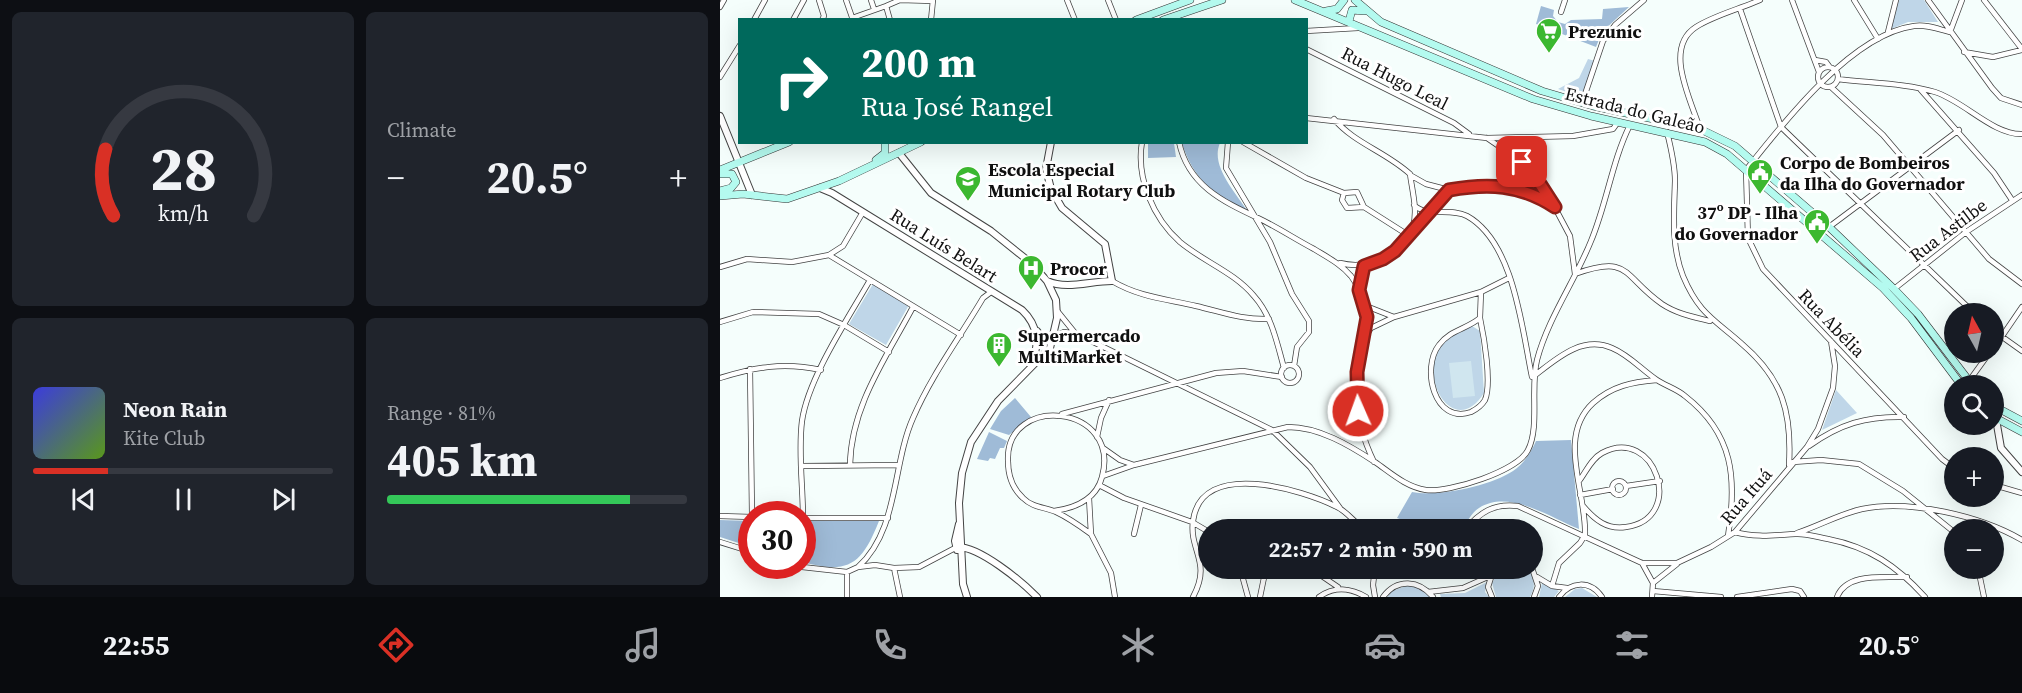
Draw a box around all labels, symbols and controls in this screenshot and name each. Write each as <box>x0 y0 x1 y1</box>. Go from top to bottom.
supermarket icon: Prezunic <box>1534 16 1564 54</box>
place label: Prezunic <box>1568 19 1642 44</box>
text: 200 m <box>861 33 976 91</box>
street label: Rua Hugo Leal <box>1337 40 1453 116</box>
icon: right <box>762 42 840 120</box>
street label: Estrada do Galeão <box>1562 81 1708 140</box>
text: Rua José Rangel <box>861 88 1053 125</box>
text: Climate <box>387 116 456 144</box>
text: 28 <box>149 125 217 211</box>
pin <box>1496 136 1547 187</box>
icon: arrive <box>1505 145 1538 178</box>
text: 20.5° <box>486 146 588 208</box>
place label: Corpo de Bombeiros da Ilha do Governador <box>1780 150 1965 196</box>
text: − <box>387 155 405 200</box>
text: + <box>670 155 687 200</box>
place label: Escola Especial Municipal Rotary Club <box>988 157 1175 203</box>
public building icon: Corpo de Bombeiros da Ilha do Governador <box>1745 157 1775 195</box>
school or university icon: Escola Especial Municipal Rotary Club <box>953 164 983 202</box>
street label: Rua Astilbe <box>1904 193 1992 267</box>
text: km/h <box>157 199 209 228</box>
place label: 37º DP - Ilha do Governador <box>1675 200 1799 246</box>
street label: Rua Luís Belart <box>886 202 1002 288</box>
public building icon: 37º DP - Ilha do Governador <box>1802 207 1832 245</box>
hospital icon: Procor <box>1016 253 1046 291</box>
place label: Procor <box>1050 256 1108 281</box>
street label: Rua Abélia <box>1793 283 1872 363</box>
north arrow <box>1944 303 2004 363</box>
map controls <box>1944 303 2004 579</box>
place label: Supermercado MultiMarket <box>1018 323 1141 369</box>
building icon: Supermercado MultiMarket <box>984 330 1014 368</box>
button: search <box>1944 375 2004 435</box>
position arrow <box>1326 379 1390 443</box>
text: Neon Rain <box>123 394 227 424</box>
text: Range · 81% <box>387 399 496 427</box>
text: Kite Club <box>123 424 205 452</box>
text: 405 km <box>387 429 538 491</box>
button: + <box>1944 447 2004 507</box>
street label: Rua Ituá <box>1714 462 1778 530</box>
icon: previous <box>67 483 100 516</box>
icon: pause <box>167 483 200 516</box>
icon: next <box>267 483 300 516</box>
speed limit sign: 30 <box>738 501 816 579</box>
button: − <box>1944 519 2004 579</box>
text: 22:57 · 2 min · 590 m <box>1269 534 1472 564</box>
icon: directions <box>375 624 417 666</box>
icon: music <box>622 624 664 666</box>
icon: phone <box>869 624 911 666</box>
icon: climate <box>1117 624 1159 666</box>
icon: car <box>1364 624 1406 666</box>
icon: filters <box>1611 624 1653 666</box>
text: 22:55 <box>103 627 169 664</box>
text: 20.5° <box>1858 627 1919 664</box>

